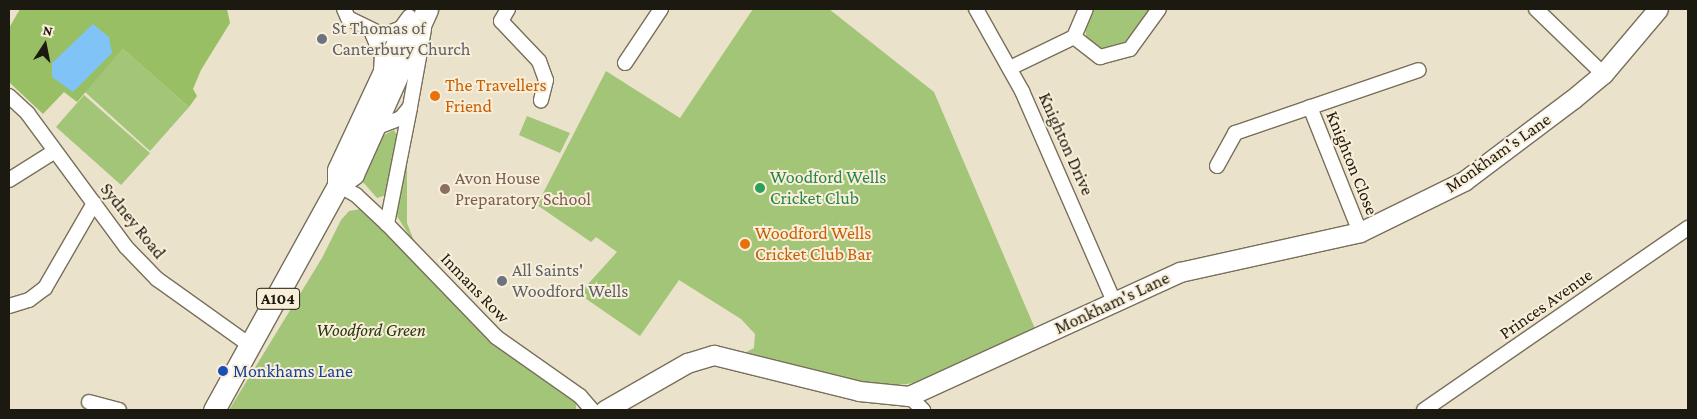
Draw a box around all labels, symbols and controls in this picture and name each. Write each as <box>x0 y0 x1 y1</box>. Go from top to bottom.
place label: St Thomas of Canterbury Church <box>332 18 470 60</box>
north arrow <box>20 20 70 70</box>
text: N <box>42 22 54 39</box>
marker: St Thomas of Canterbury Church <box>316 33 328 45</box>
place label: The Travellers Friend <box>445 75 547 118</box>
street label: Knighton Drive <box>1034 89 1098 199</box>
marker: The Travellers Friend <box>429 90 441 102</box>
street label: Knighton Close <box>1321 108 1383 218</box>
street label: Monkham's Lane <box>1441 109 1555 197</box>
place label: Woodford Wells Cricket Club <box>770 167 886 210</box>
place label: Avon House Preparatory School <box>455 168 591 210</box>
street label: Sydney Road <box>96 179 170 263</box>
marker: Woodford Wells Cricket Club <box>754 182 766 194</box>
marker: Avon House Preparatory School <box>439 183 451 195</box>
place label: Woodford Wells Cricket Club Bar <box>755 223 872 266</box>
marker: Woodford Wells Cricket Club Bar <box>739 238 751 250</box>
street label: Inmans Row <box>436 248 514 328</box>
place label: All Saints' Woodford Wells <box>512 260 628 302</box>
street label: Princes Avenue <box>1495 264 1597 344</box>
street label: Monkham's Lane <box>1051 267 1173 339</box>
marker: All Saints' Woodford Wells <box>496 275 508 287</box>
road number: A104 <box>256 286 300 312</box>
park label: Woodford Green <box>316 319 426 341</box>
place label: Monkhams Lane <box>233 360 353 382</box>
marker: Monkhams Lane <box>217 365 229 377</box>

